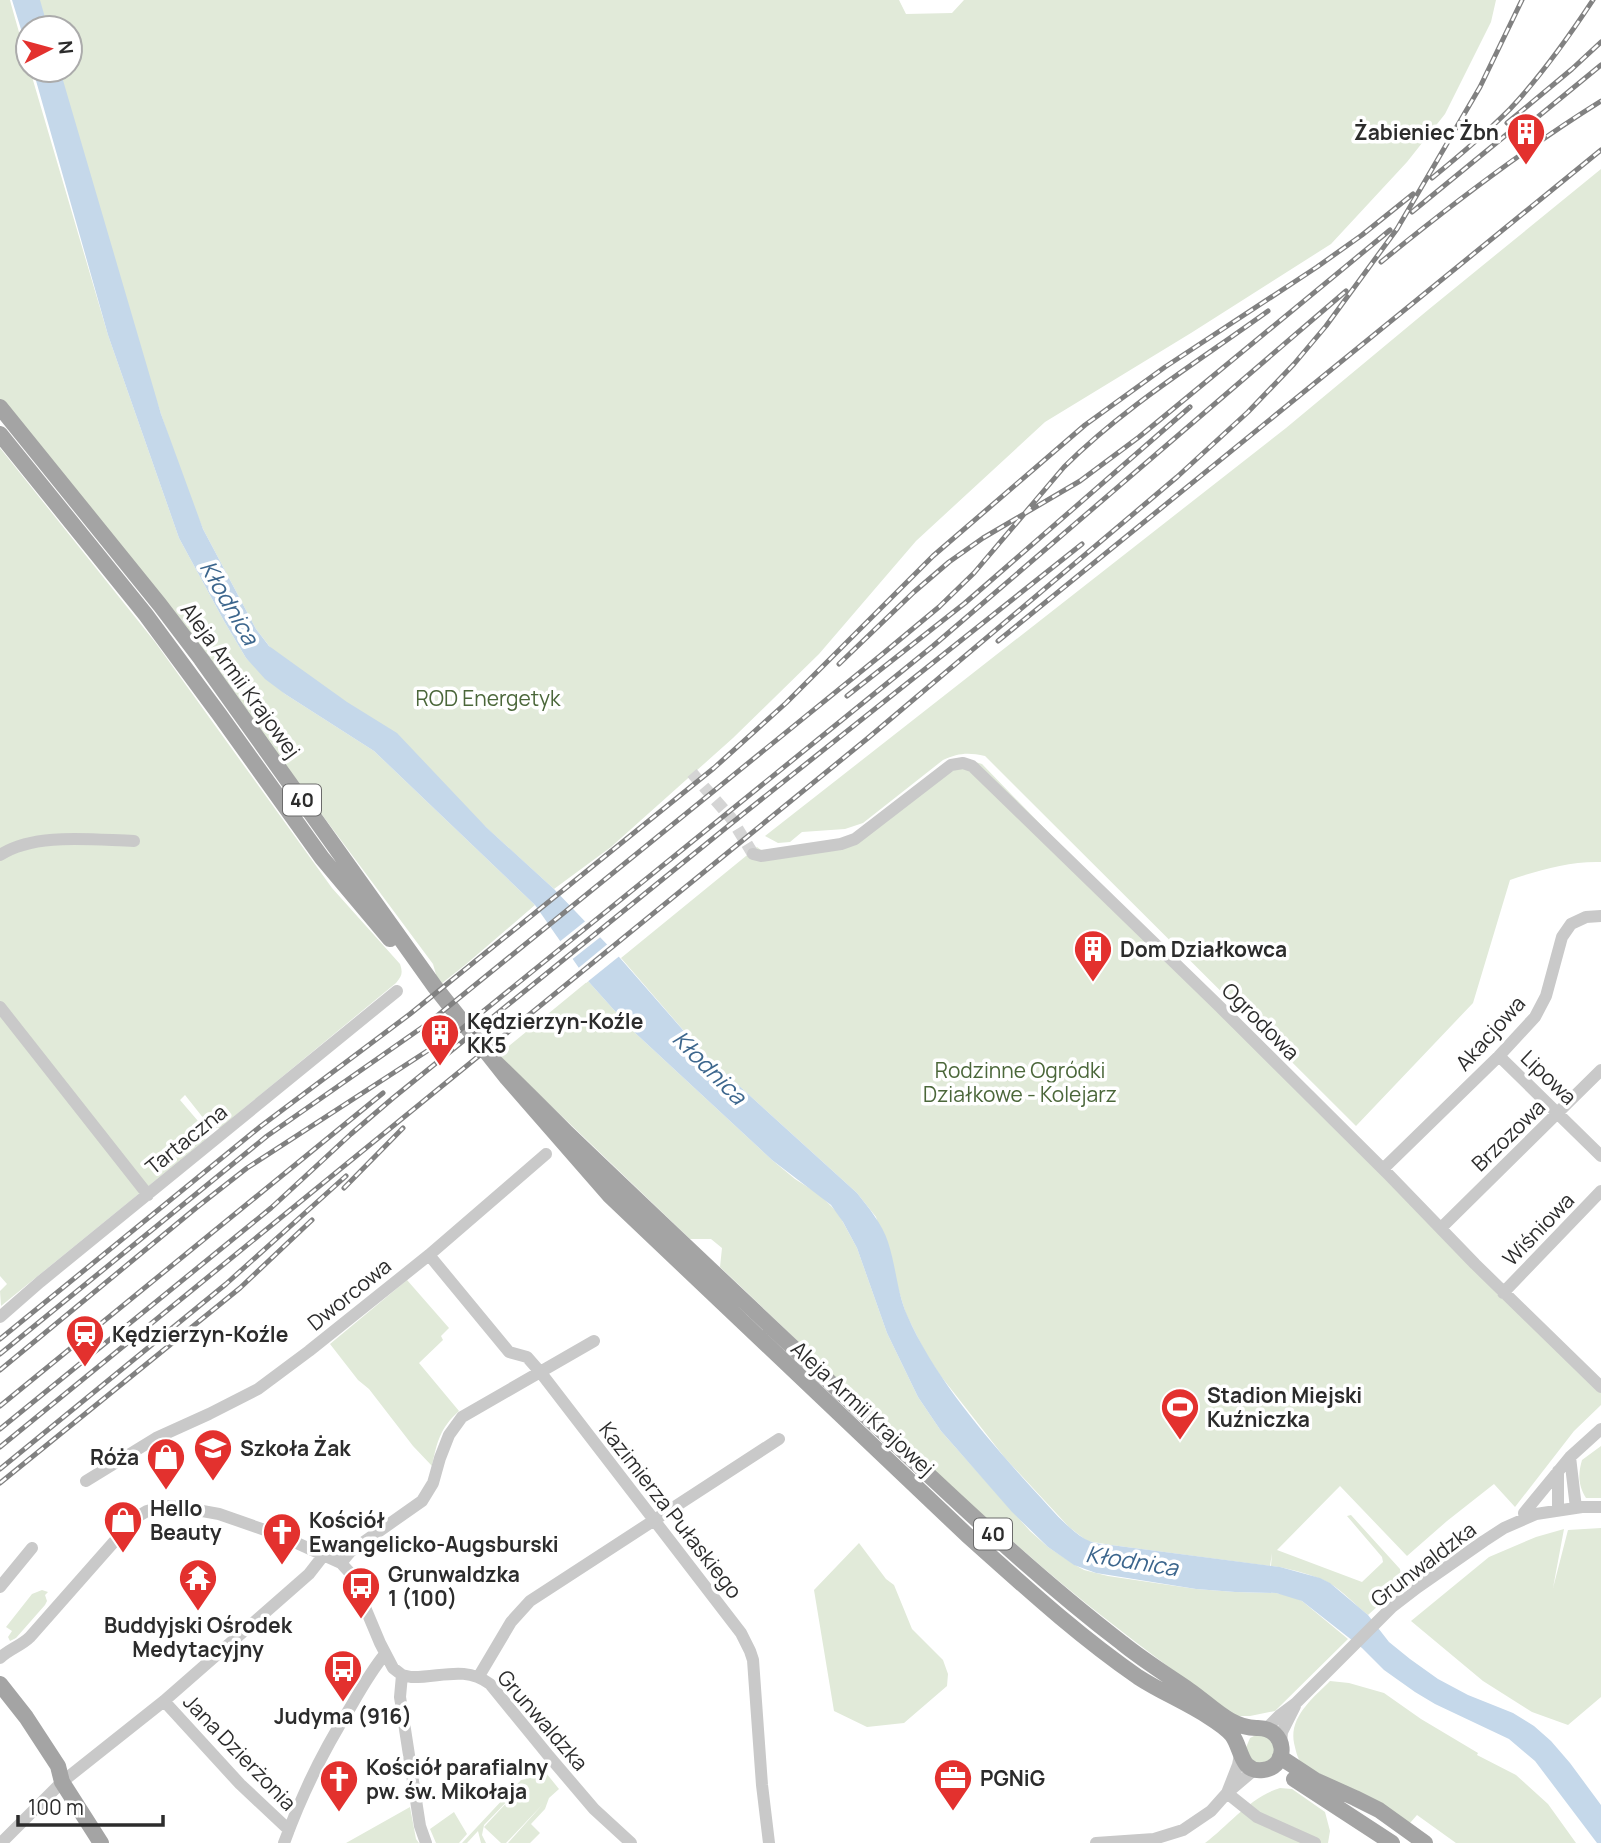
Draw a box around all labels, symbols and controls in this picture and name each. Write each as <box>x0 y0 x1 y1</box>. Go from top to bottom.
north arrow <box>14 14 84 84</box>
text: N <box>52 39 80 55</box>
building icon: Żabieniec Żbn <box>1505 111 1547 166</box>
place label: Żabieniec Żbn <box>1354 118 1499 146</box>
water label: Kłodnica <box>193 554 268 651</box>
street label: Aleja Armii Krajowej <box>175 597 307 763</box>
park label: ROD Energetyk <box>416 684 561 712</box>
road number: 40 <box>283 785 321 816</box>
building icon: Dom Działkowca <box>1072 928 1114 983</box>
place label: Dom Działkowca <box>1120 935 1287 963</box>
street label: Ogrodowa <box>1216 976 1306 1066</box>
street label: Akacjowa <box>1449 990 1531 1076</box>
place label: Kędzierzyn-Koźle KK5 <box>467 1007 643 1059</box>
building icon: Kędzierzyn-Koźle KK5 <box>419 1012 461 1067</box>
water label: Kłodnica <box>666 1023 755 1112</box>
street label: Lipowa <box>1515 1044 1583 1110</box>
park label: Rodzinne Ogródki Działkowe - Kolejarz <box>923 1056 1117 1108</box>
street label: Brzozowa <box>1465 1093 1551 1177</box>
street label: Tartaczna <box>139 1098 233 1180</box>
street label: Wiśniowa <box>1496 1186 1580 1272</box>
street label: Dworcowa <box>301 1252 397 1336</box>
station icon: Kędzierzyn-Koźle <box>64 1313 106 1368</box>
place label: Kędzierzyn-Koźle <box>112 1320 288 1348</box>
street label: Aleja Armii Krajowej <box>785 1334 941 1482</box>
place label: Stadion Miejski Kuźniczka <box>1207 1381 1362 1433</box>
sports icon: Stadion Miejski Kuźniczka <box>1159 1386 1201 1441</box>
street label: Kazimierza Pułaskiego <box>593 1416 749 1604</box>
school or university icon: Szkoła Żak <box>192 1427 234 1482</box>
place label: Szkoła Żak <box>240 1434 351 1462</box>
shop icon: Róża <box>145 1436 187 1491</box>
place label: Róża <box>90 1443 139 1471</box>
place label: Hello Beauty <box>150 1494 222 1546</box>
shop icon: Hello Beauty <box>102 1499 144 1554</box>
place label: Kościół Ewangelicko-Augsburski <box>309 1506 559 1558</box>
church icon: Kościół Ewangelicko-Augsburski <box>261 1511 303 1566</box>
street label: Grunwaldzka <box>1365 1515 1481 1613</box>
road number: 40 <box>974 1518 1012 1550</box>
water label: Kłodnica <box>1084 1537 1181 1583</box>
temple icon: Buddyjski Ośrodek Medytacyjny <box>177 1557 219 1612</box>
place label: Grunwaldzka 1 (100) <box>388 1560 520 1612</box>
bus stop icon: Grunwaldzka 1 (100) <box>340 1565 382 1620</box>
place label: Buddyjski Ośrodek Medytacyjny <box>104 1611 293 1663</box>
bus stop icon: Judyma (916) <box>322 1648 364 1703</box>
street label: Grunwaldzka <box>491 1664 595 1776</box>
street label: Jana Dzierżonia <box>177 1688 303 1816</box>
place label: Judyma (916) <box>274 1702 412 1730</box>
place label: Kościół parafialny pw. św. Mikołaja <box>366 1753 548 1805</box>
office icon: PGNiG <box>932 1757 974 1812</box>
church icon: Kościół parafialny pw. św. Mikołaja <box>318 1758 360 1813</box>
place label: PGNiG <box>980 1764 1045 1792</box>
scale bar <box>18 1784 163 1828</box>
text: 100 m <box>28 1793 84 1821</box>

